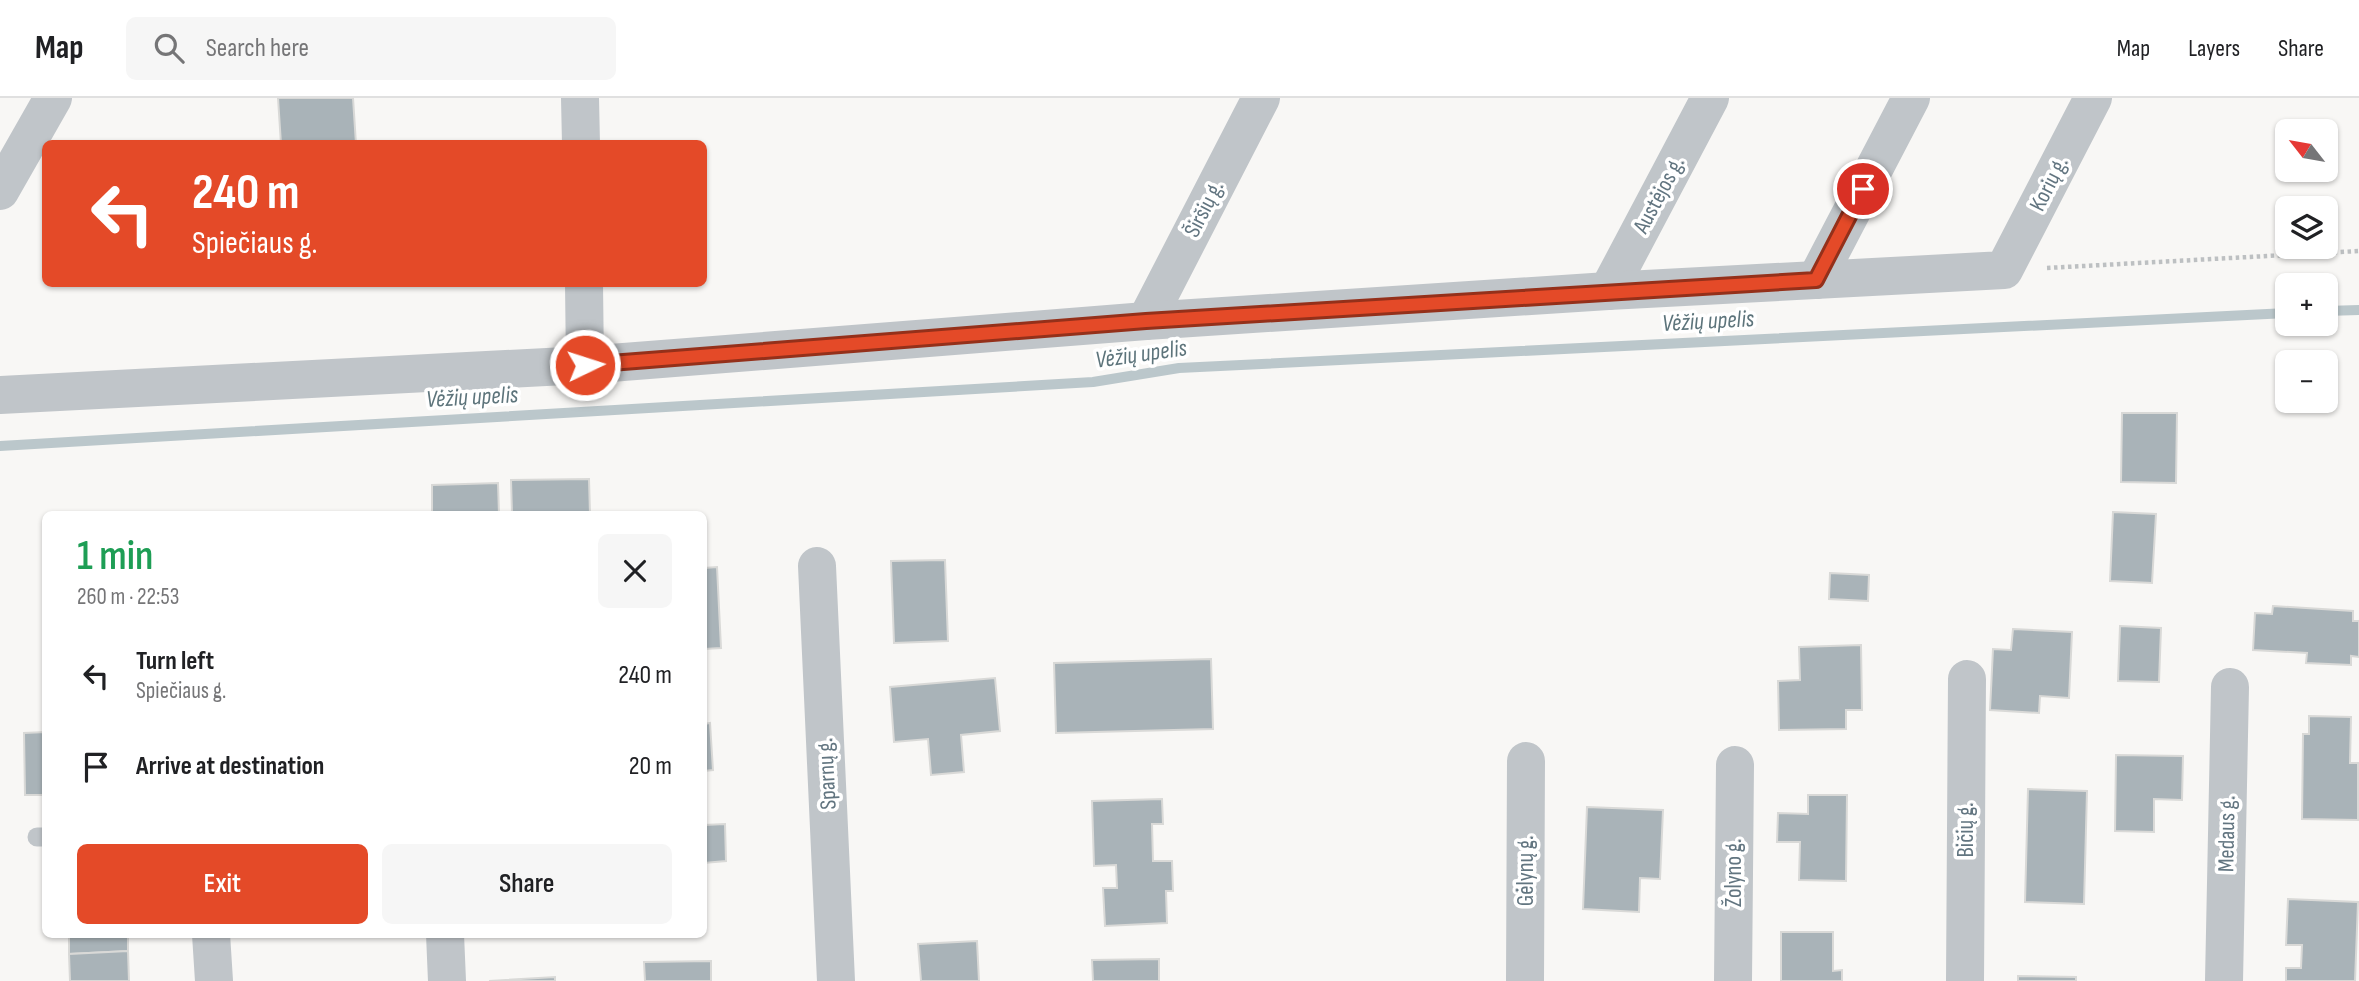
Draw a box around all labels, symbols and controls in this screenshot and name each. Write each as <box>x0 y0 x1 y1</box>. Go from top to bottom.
search box <box>126 17 616 80</box>
text: Map <box>35 28 84 68</box>
icon: search <box>150 29 188 67</box>
text: Search here <box>206 33 309 64</box>
text: Map <box>2117 34 2150 63</box>
text: Layers <box>2188 34 2240 63</box>
text: Share <box>2278 34 2324 63</box>
north arrow <box>2275 119 2338 182</box>
map controls <box>2275 119 2338 413</box>
street label: Austėjos g. <box>1627 152 1691 239</box>
street label: Korių g. <box>2024 152 2074 216</box>
pin <box>1833 159 1893 219</box>
text: 240 m <box>192 164 300 223</box>
icon: left <box>77 168 168 259</box>
icon: arrive <box>1844 170 1882 208</box>
street label: Širšių g. <box>1178 176 1230 242</box>
button: layers <box>2275 196 2338 259</box>
text: Spiečiaus g. <box>192 224 318 263</box>
button: + <box>2275 273 2338 336</box>
water label: Vėžių upelis <box>1661 304 1755 338</box>
position arrow <box>548 328 622 402</box>
water label: Vėžių upelis <box>1093 333 1189 375</box>
button: − <box>2275 350 2338 413</box>
water label: Vėžių upelis <box>425 380 519 414</box>
text: 1 min <box>77 531 153 582</box>
button: close <box>598 534 672 608</box>
text: 260 m · 22:53 <box>77 583 179 611</box>
text: Turn left <box>136 646 214 677</box>
icon: left <box>77 657 115 695</box>
text: 240 m <box>618 660 672 691</box>
text: Spiečiaus g. <box>136 677 226 705</box>
street label: Sparnų g. <box>811 738 843 810</box>
icon: arrive <box>77 748 115 786</box>
text: Arrive at destination <box>136 751 324 782</box>
text: 20 m <box>629 751 672 782</box>
street label: Medaus g. <box>2212 796 2242 872</box>
street label: Bičių g. <box>1952 803 1980 857</box>
street label: Gėlynų g. <box>1512 836 1540 906</box>
street label: Žolyno g. <box>1720 839 1748 907</box>
button: Exit <box>77 844 368 924</box>
button: Share <box>382 844 672 924</box>

